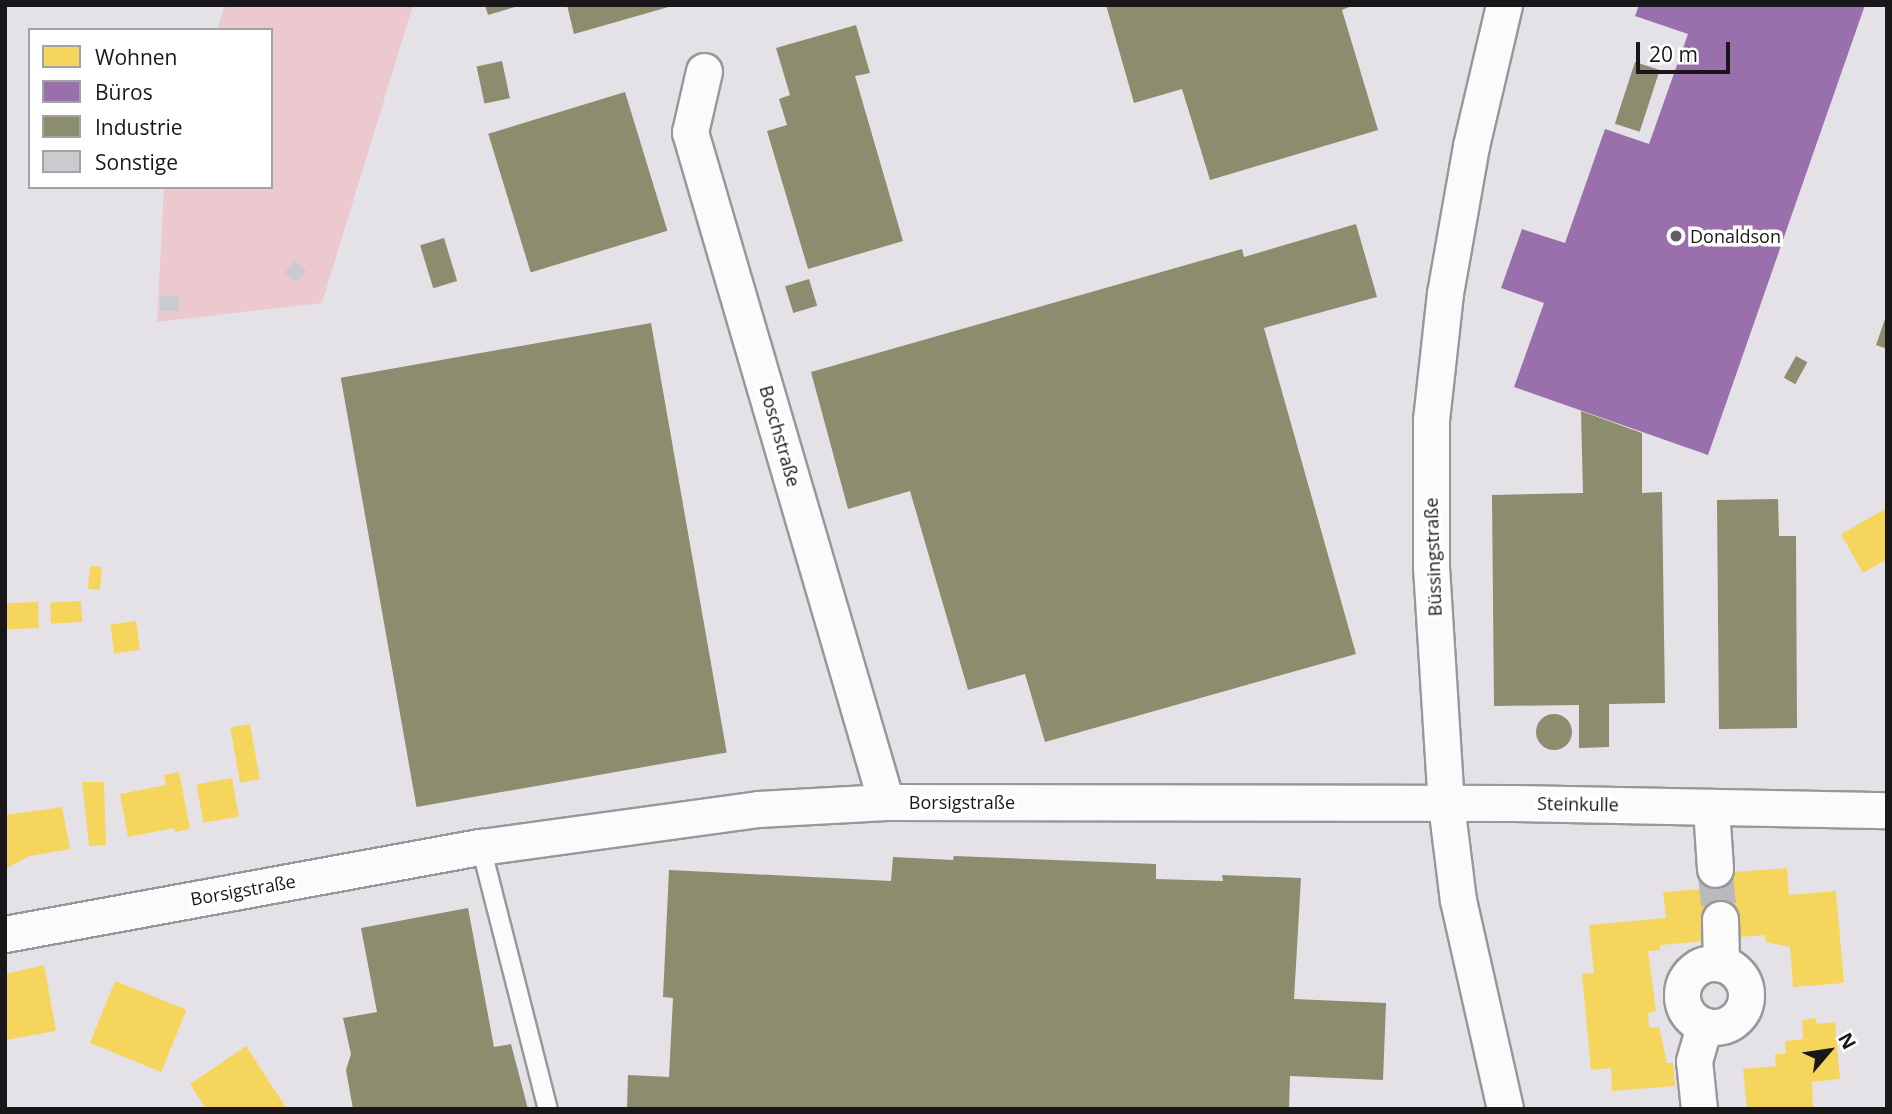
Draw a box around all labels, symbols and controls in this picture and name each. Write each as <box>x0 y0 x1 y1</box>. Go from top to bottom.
legend <box>28 28 273 189</box>
scale bar <box>1640 28 1734 72</box>
text: 20 m <box>1649 40 1698 68</box>
text: Wohnen <box>95 43 177 71</box>
text: Büros <box>95 78 153 106</box>
text: Industrie <box>95 113 183 141</box>
text: Sonstige <box>95 148 178 176</box>
place label: Donaldson <box>1690 225 1781 247</box>
marker: Donaldson <box>1668 228 1684 244</box>
street label: Boschstraße <box>755 383 805 489</box>
street label: Büssingstraße <box>1420 497 1446 617</box>
street label: Borsigstraße <box>909 791 1015 813</box>
street label: Steinkulle <box>1537 792 1619 816</box>
street label: Borsigstraße <box>189 870 297 910</box>
north arrow <box>1794 1016 1864 1086</box>
text: N <box>1832 1028 1862 1054</box>

